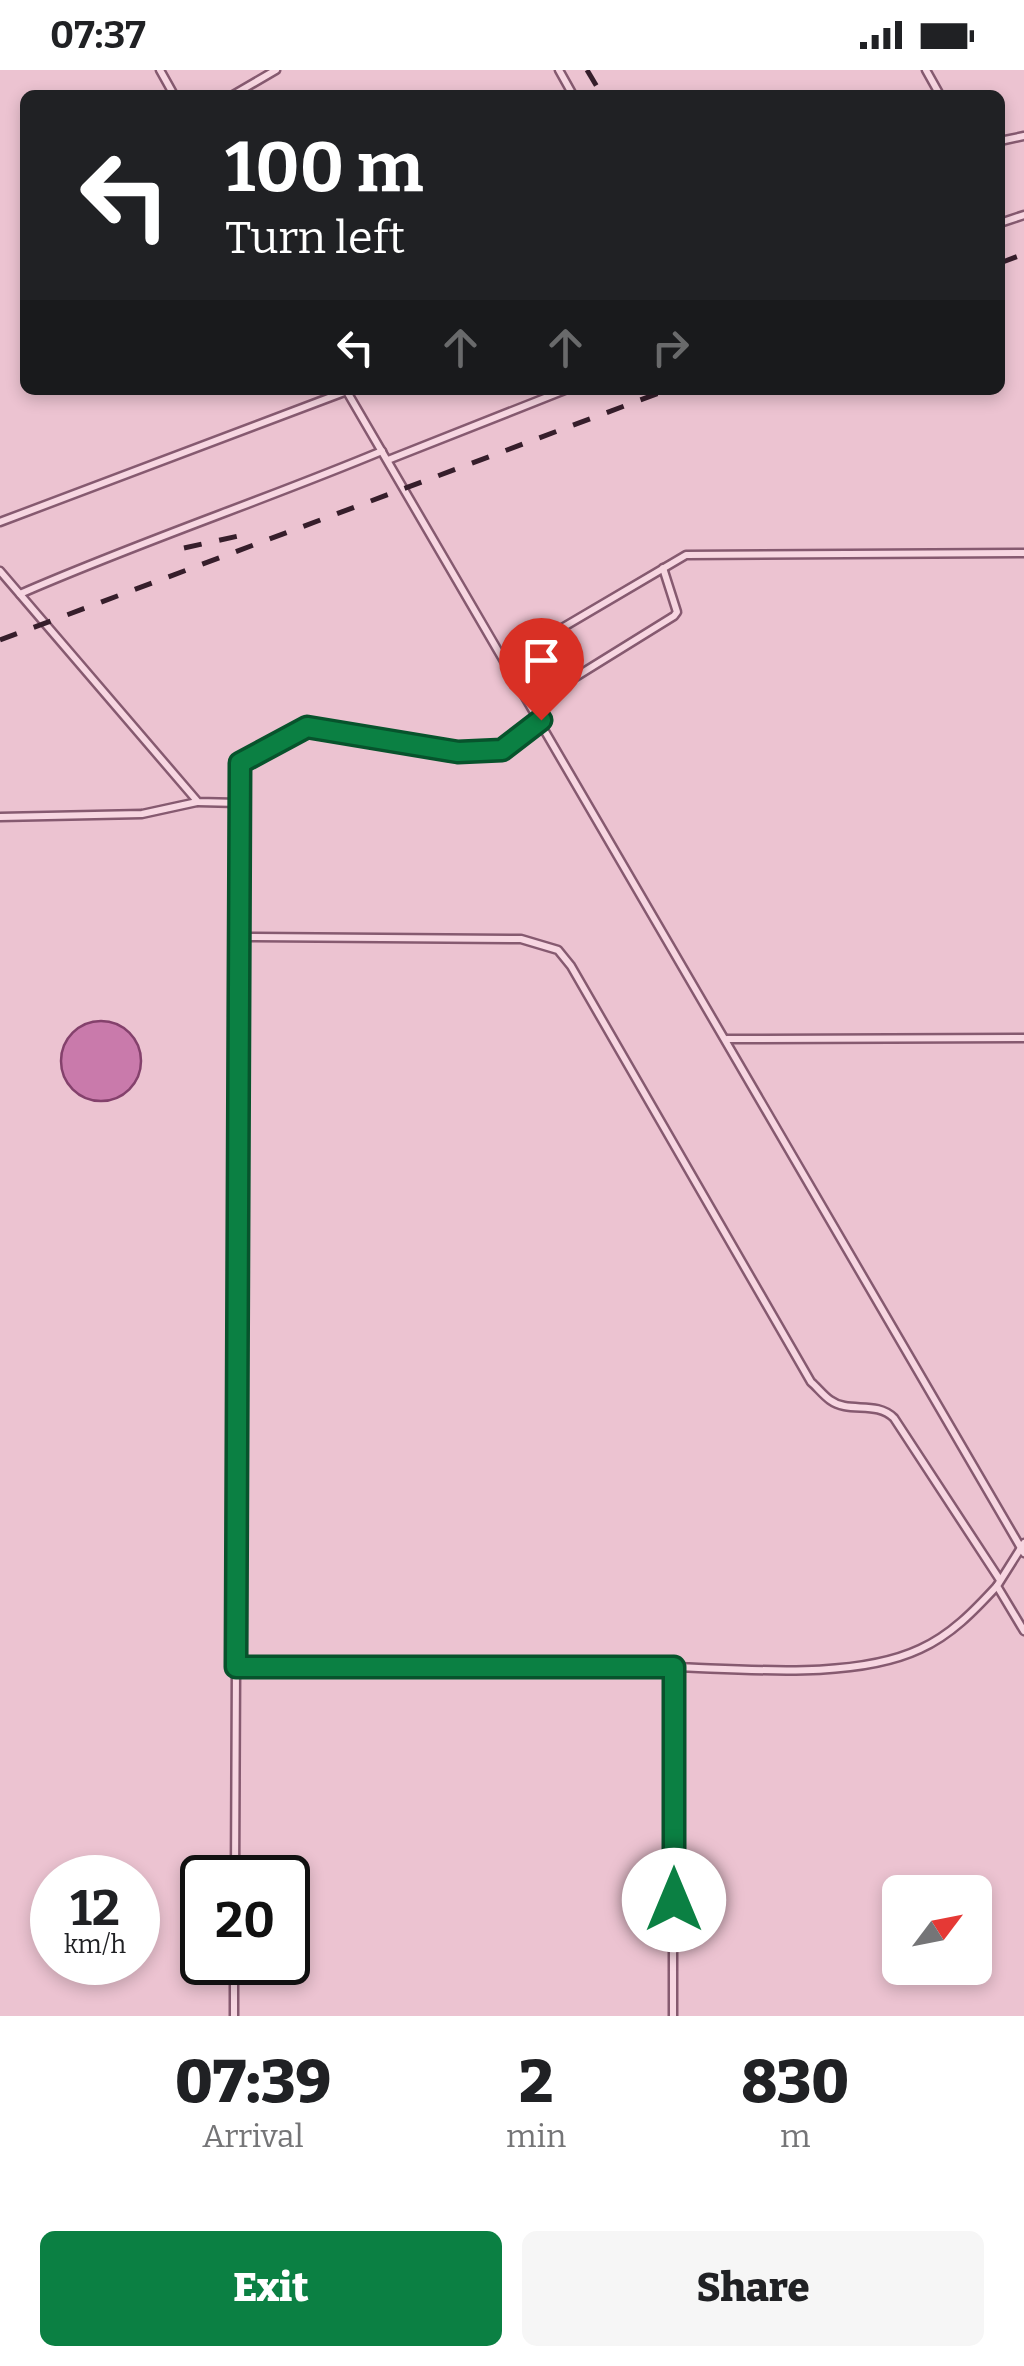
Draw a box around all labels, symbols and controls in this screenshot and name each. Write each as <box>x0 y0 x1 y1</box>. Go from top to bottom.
text: 07:37 <box>50 12 146 58</box>
text: 100 m <box>225 126 424 210</box>
icon: left <box>60 130 190 260</box>
text: Turn left <box>225 211 405 265</box>
icon: left <box>328 320 383 375</box>
icon: ahead <box>433 320 488 375</box>
icon: ahead <box>538 320 593 375</box>
icon: right <box>643 320 698 375</box>
pin <box>499 618 584 721</box>
icon: arrive <box>514 633 569 688</box>
position arrow <box>622 1848 726 1952</box>
speed limit sign: 20 <box>180 1855 310 1985</box>
north arrow <box>882 1875 992 1985</box>
map controls <box>882 1875 992 1985</box>
text: 12 <box>70 1878 120 1938</box>
text: km/h <box>64 1930 126 1960</box>
text: 07:39 <box>175 2046 331 2118</box>
text: 2 <box>519 2046 553 2118</box>
text: 830 <box>741 2046 849 2118</box>
text: Arrival <box>202 2117 304 2155</box>
text: min <box>506 2117 566 2155</box>
text: m <box>780 2117 810 2155</box>
button: Exit <box>40 2231 502 2346</box>
button: Share <box>522 2231 984 2346</box>

